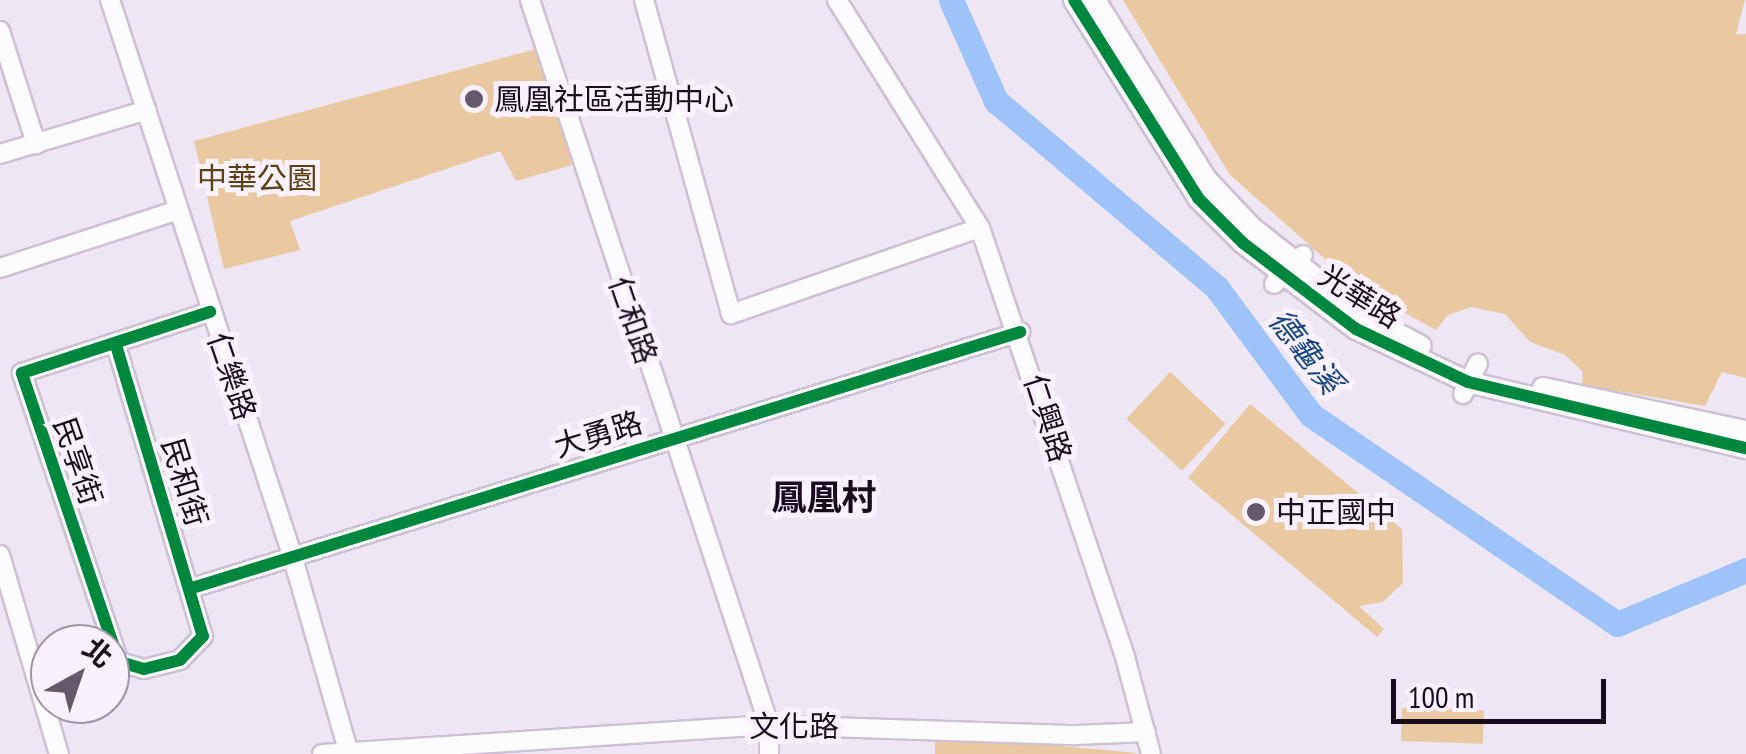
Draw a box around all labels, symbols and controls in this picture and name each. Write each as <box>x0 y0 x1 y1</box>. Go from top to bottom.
place label: 鳳凰社區活動中心 <box>494 81 734 117</box>
marker: 鳳凰社區活動中心 <box>463 88 485 110</box>
park label: 中華公園 <box>197 160 317 196</box>
street label: 光華路 <box>1312 257 1408 335</box>
street label: 仁和路 <box>601 272 665 368</box>
water label: 德龜溪 <box>1261 301 1351 401</box>
street label: 仁樂路 <box>200 328 264 424</box>
street label: 仁興路 <box>1017 370 1079 466</box>
street label: 大勇路 <box>550 404 646 464</box>
street label: 民享街 <box>46 413 110 509</box>
street label: 民和街 <box>155 434 215 530</box>
district label: 鳳凰村 <box>772 476 876 518</box>
place label: 中正國中 <box>1276 494 1396 530</box>
marker: 中正國中 <box>1245 501 1267 523</box>
north arrow <box>30 624 130 724</box>
text: 北 <box>76 629 121 675</box>
scale bar <box>1396 659 1611 721</box>
text: 100 m <box>1408 677 1474 716</box>
street label: 文化路 <box>749 708 839 744</box>

